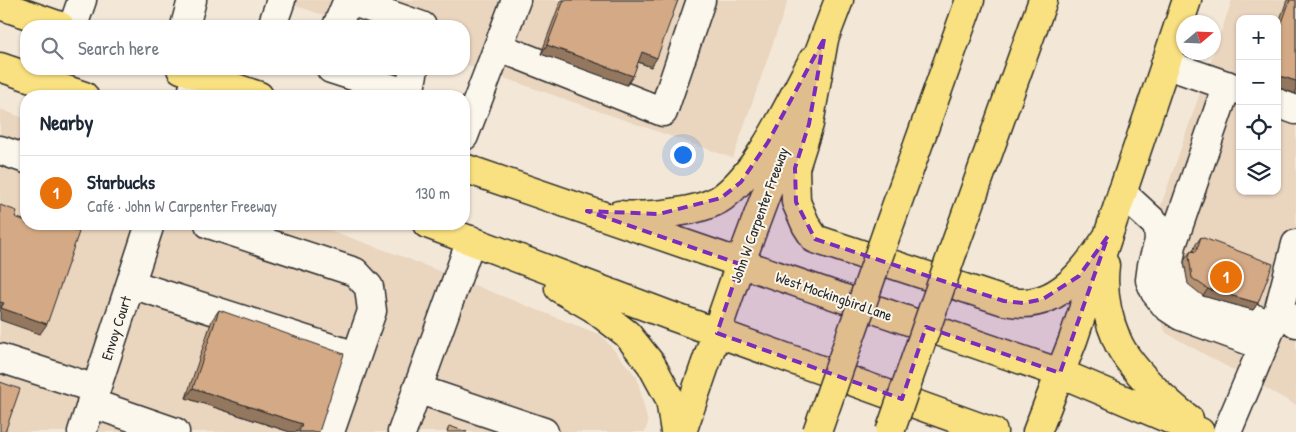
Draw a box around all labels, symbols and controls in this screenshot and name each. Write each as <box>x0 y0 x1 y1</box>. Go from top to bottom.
north arrow <box>1176 15 1221 60</box>
map controls <box>1236 15 1281 195</box>
button: + <box>1236 15 1281 60</box>
search box <box>20 20 470 75</box>
icon: search <box>38 34 66 62</box>
text: Search here <box>78 35 159 61</box>
button: − <box>1236 60 1281 105</box>
button: locate <box>1236 105 1281 150</box>
text: Nearby <box>40 108 93 137</box>
your location <box>670 142 696 168</box>
street label: John W Carpenter Freeway <box>725 144 793 286</box>
button: layers <box>1236 150 1281 195</box>
text: Starbucks <box>87 169 155 195</box>
text: 1 <box>53 182 59 204</box>
text: 130 m <box>415 182 450 204</box>
text: Café · John W Carpenter Freeway <box>87 195 277 217</box>
pin: 1 <box>1210 258 1242 296</box>
street label: West Mockingbird Lane <box>773 266 895 326</box>
street label: Envoy Court <box>96 292 137 363</box>

